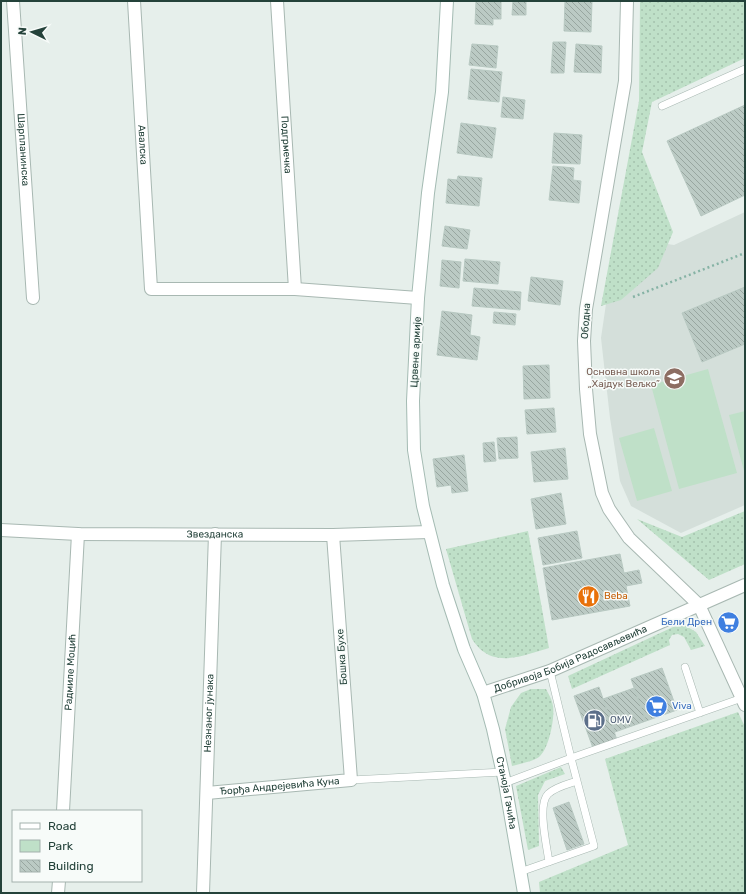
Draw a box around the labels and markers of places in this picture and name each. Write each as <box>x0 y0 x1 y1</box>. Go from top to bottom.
school or university icon: Основна школа „Хајдук Вељко” <box>662 365 688 391</box>
place label: Основна школа „Хајдук Вељко” <box>586 366 660 390</box>
restaurant icon: Beba <box>575 583 601 609</box>
place label: Beba <box>604 590 628 602</box>
supermarket icon: Бели Дрен <box>715 609 741 635</box>
place label: Бели Дрен <box>661 616 712 628</box>
supermarket icon: Viva <box>643 693 669 719</box>
place label: Viva <box>672 700 692 712</box>
fuel station icon: OMV <box>581 707 607 733</box>
place label: OMV <box>610 714 632 726</box>

